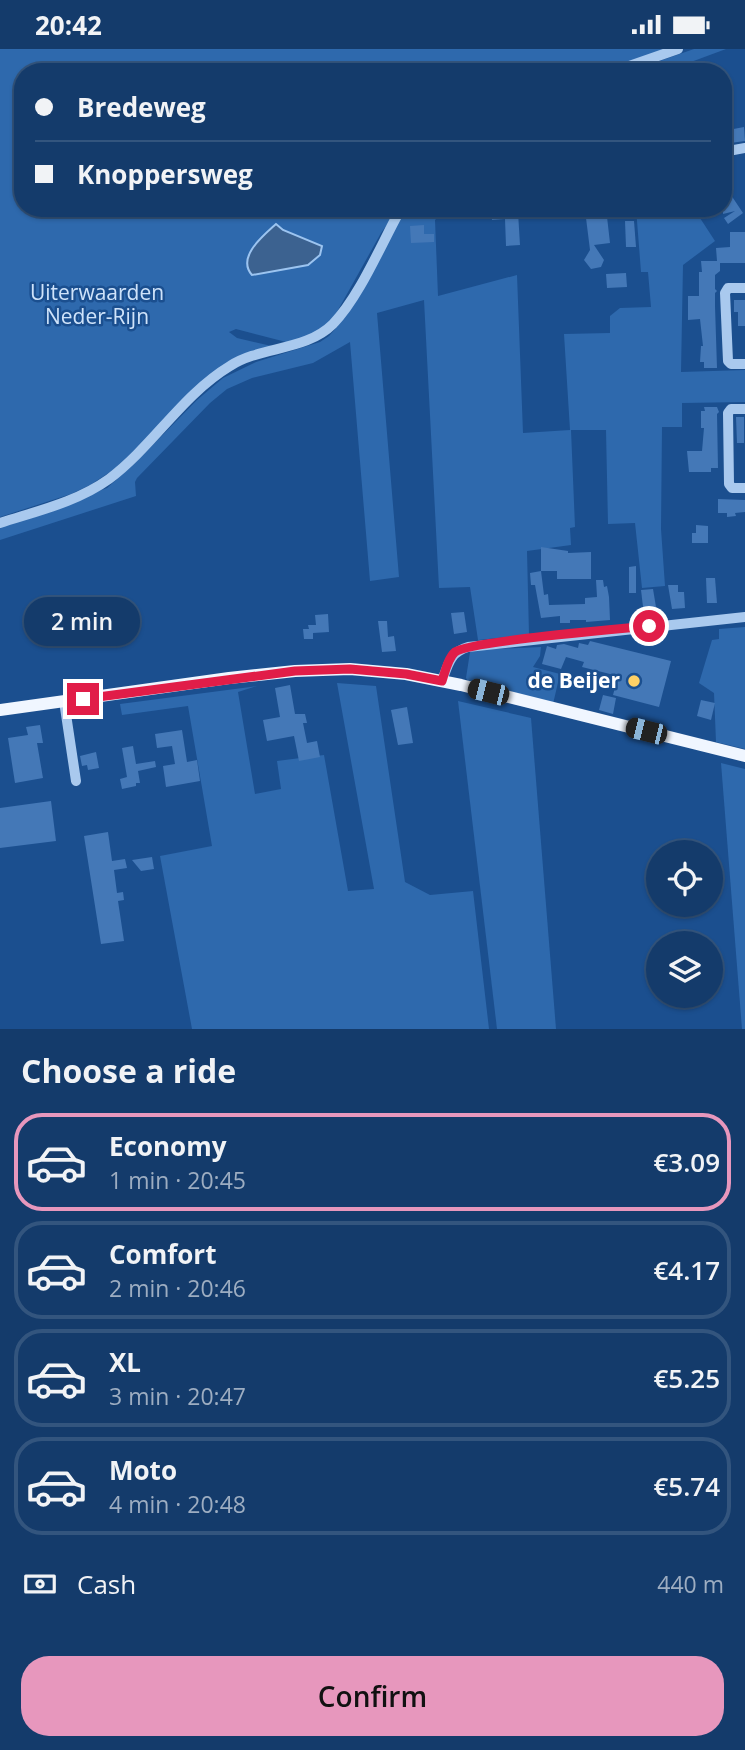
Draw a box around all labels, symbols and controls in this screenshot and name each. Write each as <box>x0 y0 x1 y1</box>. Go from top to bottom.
text: 20:42 <box>35 7 102 43</box>
text: Bredeweg <box>77 89 206 125</box>
text: Knoppersweg <box>77 156 253 192</box>
park label: Uiterwaarden Neder-Rijn <box>30 278 164 330</box>
callout: 2 min <box>25 597 141 647</box>
text: 2 min <box>51 605 113 637</box>
route start <box>633 610 665 642</box>
place label: de Beijer <box>528 666 620 694</box>
marker: de Beijer <box>626 673 642 689</box>
car <box>466 677 511 707</box>
route end <box>67 683 99 715</box>
car <box>624 716 669 746</box>
map controls <box>646 840 723 1008</box>
button: locate <box>646 840 723 917</box>
button: layers <box>646 931 723 1008</box>
text: Choose a ride <box>21 1049 236 1092</box>
text: Economy <box>109 1128 227 1164</box>
icon: car <box>25 1131 88 1194</box>
text: €3.09 <box>653 1144 720 1180</box>
text: 1 min · 20:45 <box>109 1164 246 1196</box>
text: Comfort <box>109 1236 216 1272</box>
icon: car <box>25 1239 88 1302</box>
text: €4.17 <box>653 1252 720 1288</box>
text: 2 min · 20:46 <box>109 1272 246 1304</box>
text: XL <box>109 1344 141 1380</box>
icon: car <box>25 1347 88 1410</box>
text: €5.25 <box>653 1360 720 1396</box>
text: 3 min · 20:47 <box>109 1380 246 1412</box>
text: Moto <box>109 1452 177 1488</box>
icon: car <box>25 1455 88 1518</box>
text: €5.74 <box>653 1468 720 1504</box>
text: 4 min · 20:48 <box>109 1488 246 1520</box>
icon: cash <box>21 1565 59 1603</box>
text: Cash <box>77 1566 136 1602</box>
text: 440 m <box>657 1568 724 1600</box>
button: Confirm <box>21 1656 724 1736</box>

